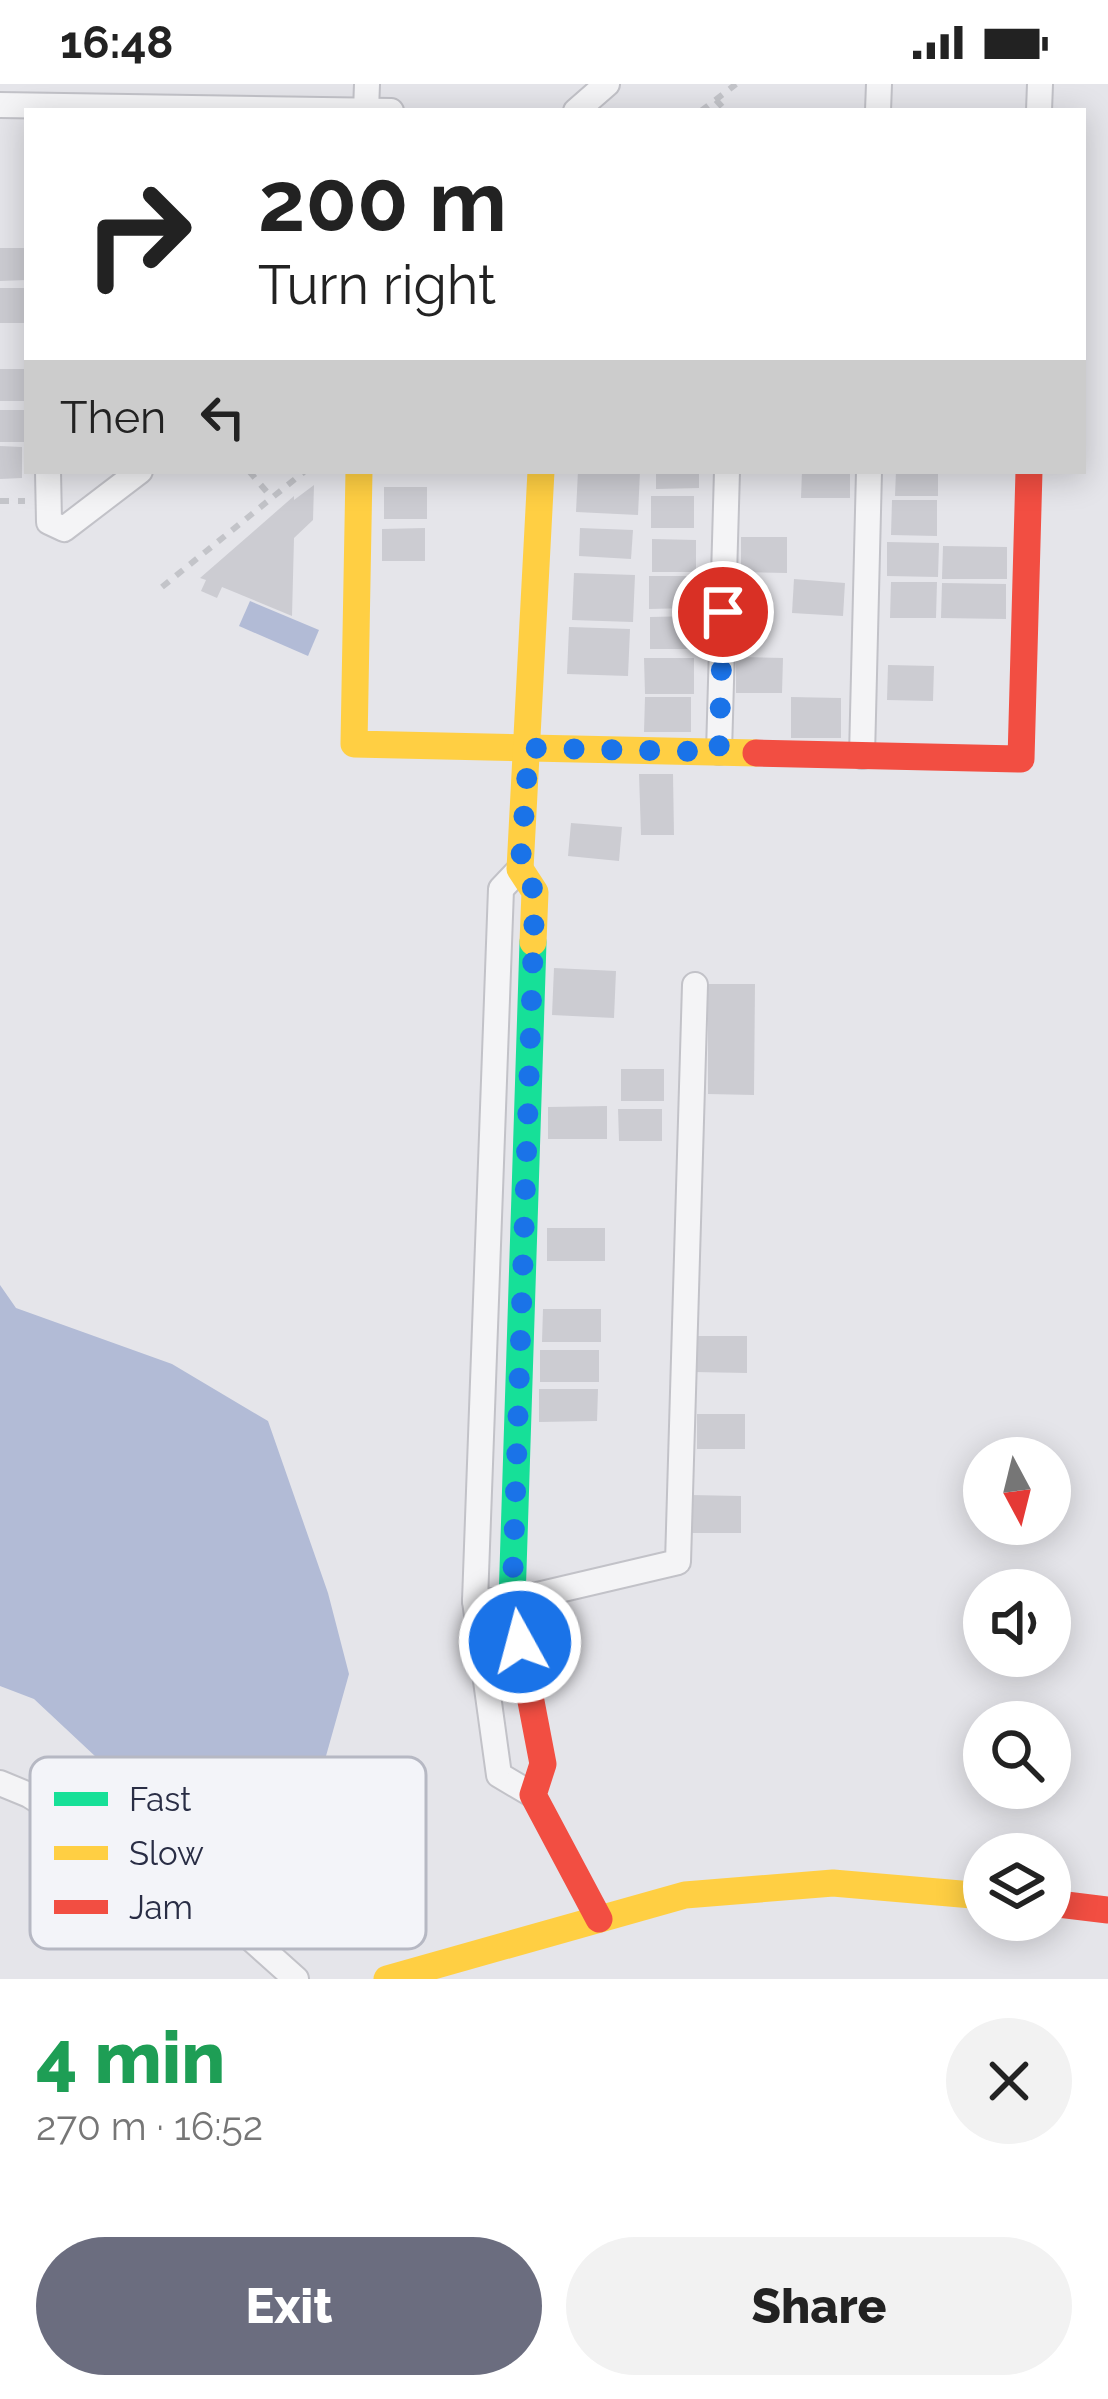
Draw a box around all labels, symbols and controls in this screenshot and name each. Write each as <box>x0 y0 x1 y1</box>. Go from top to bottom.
text: 16:48 <box>60 16 174 69</box>
text: 200 m <box>258 152 507 251</box>
icon: right <box>60 156 216 312</box>
text: Turn right <box>258 253 496 317</box>
icon: left <box>190 384 256 450</box>
text: Then <box>60 391 166 444</box>
pin <box>672 561 774 663</box>
icon: arrive <box>690 579 756 645</box>
north arrow <box>963 1437 1071 1545</box>
map controls <box>963 1437 1071 1941</box>
button: sound <box>963 1569 1071 1677</box>
position arrow <box>457 1579 583 1705</box>
button: search <box>963 1701 1071 1809</box>
legend <box>30 1757 426 1949</box>
text: Fast <box>129 1780 191 1819</box>
button: layers <box>963 1833 1071 1941</box>
text: Slow <box>129 1834 204 1873</box>
text: Jam <box>129 1888 193 1927</box>
text: 4 min <box>36 2015 225 2100</box>
button: close <box>946 2018 1072 2144</box>
text: 270 m · 16:52 <box>36 2103 263 2149</box>
button: Exit <box>36 2237 542 2375</box>
button: Share <box>566 2237 1072 2375</box>

